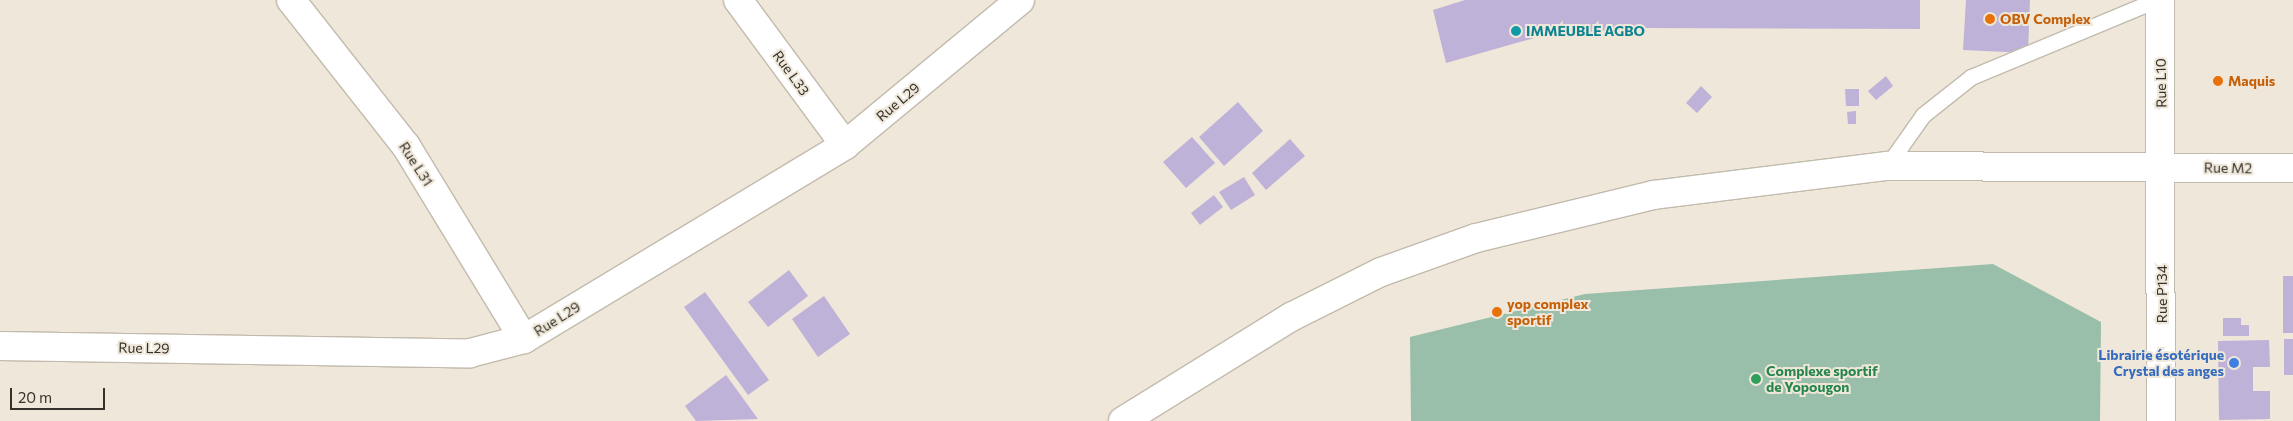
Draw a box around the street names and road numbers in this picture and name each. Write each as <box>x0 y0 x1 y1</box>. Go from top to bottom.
street label: Rue L33 <box>769 47 813 99</box>
street label: Rue L10 <box>2152 58 2170 108</box>
street label: Rue L29 <box>873 79 923 125</box>
street label: Rue L31 <box>396 139 436 189</box>
street label: Rue M2 <box>2204 159 2252 177</box>
street label: Rue P134 <box>2154 265 2170 323</box>
street label: Rue L29 <box>531 298 583 340</box>
street label: Rue L29 <box>118 339 170 357</box>

